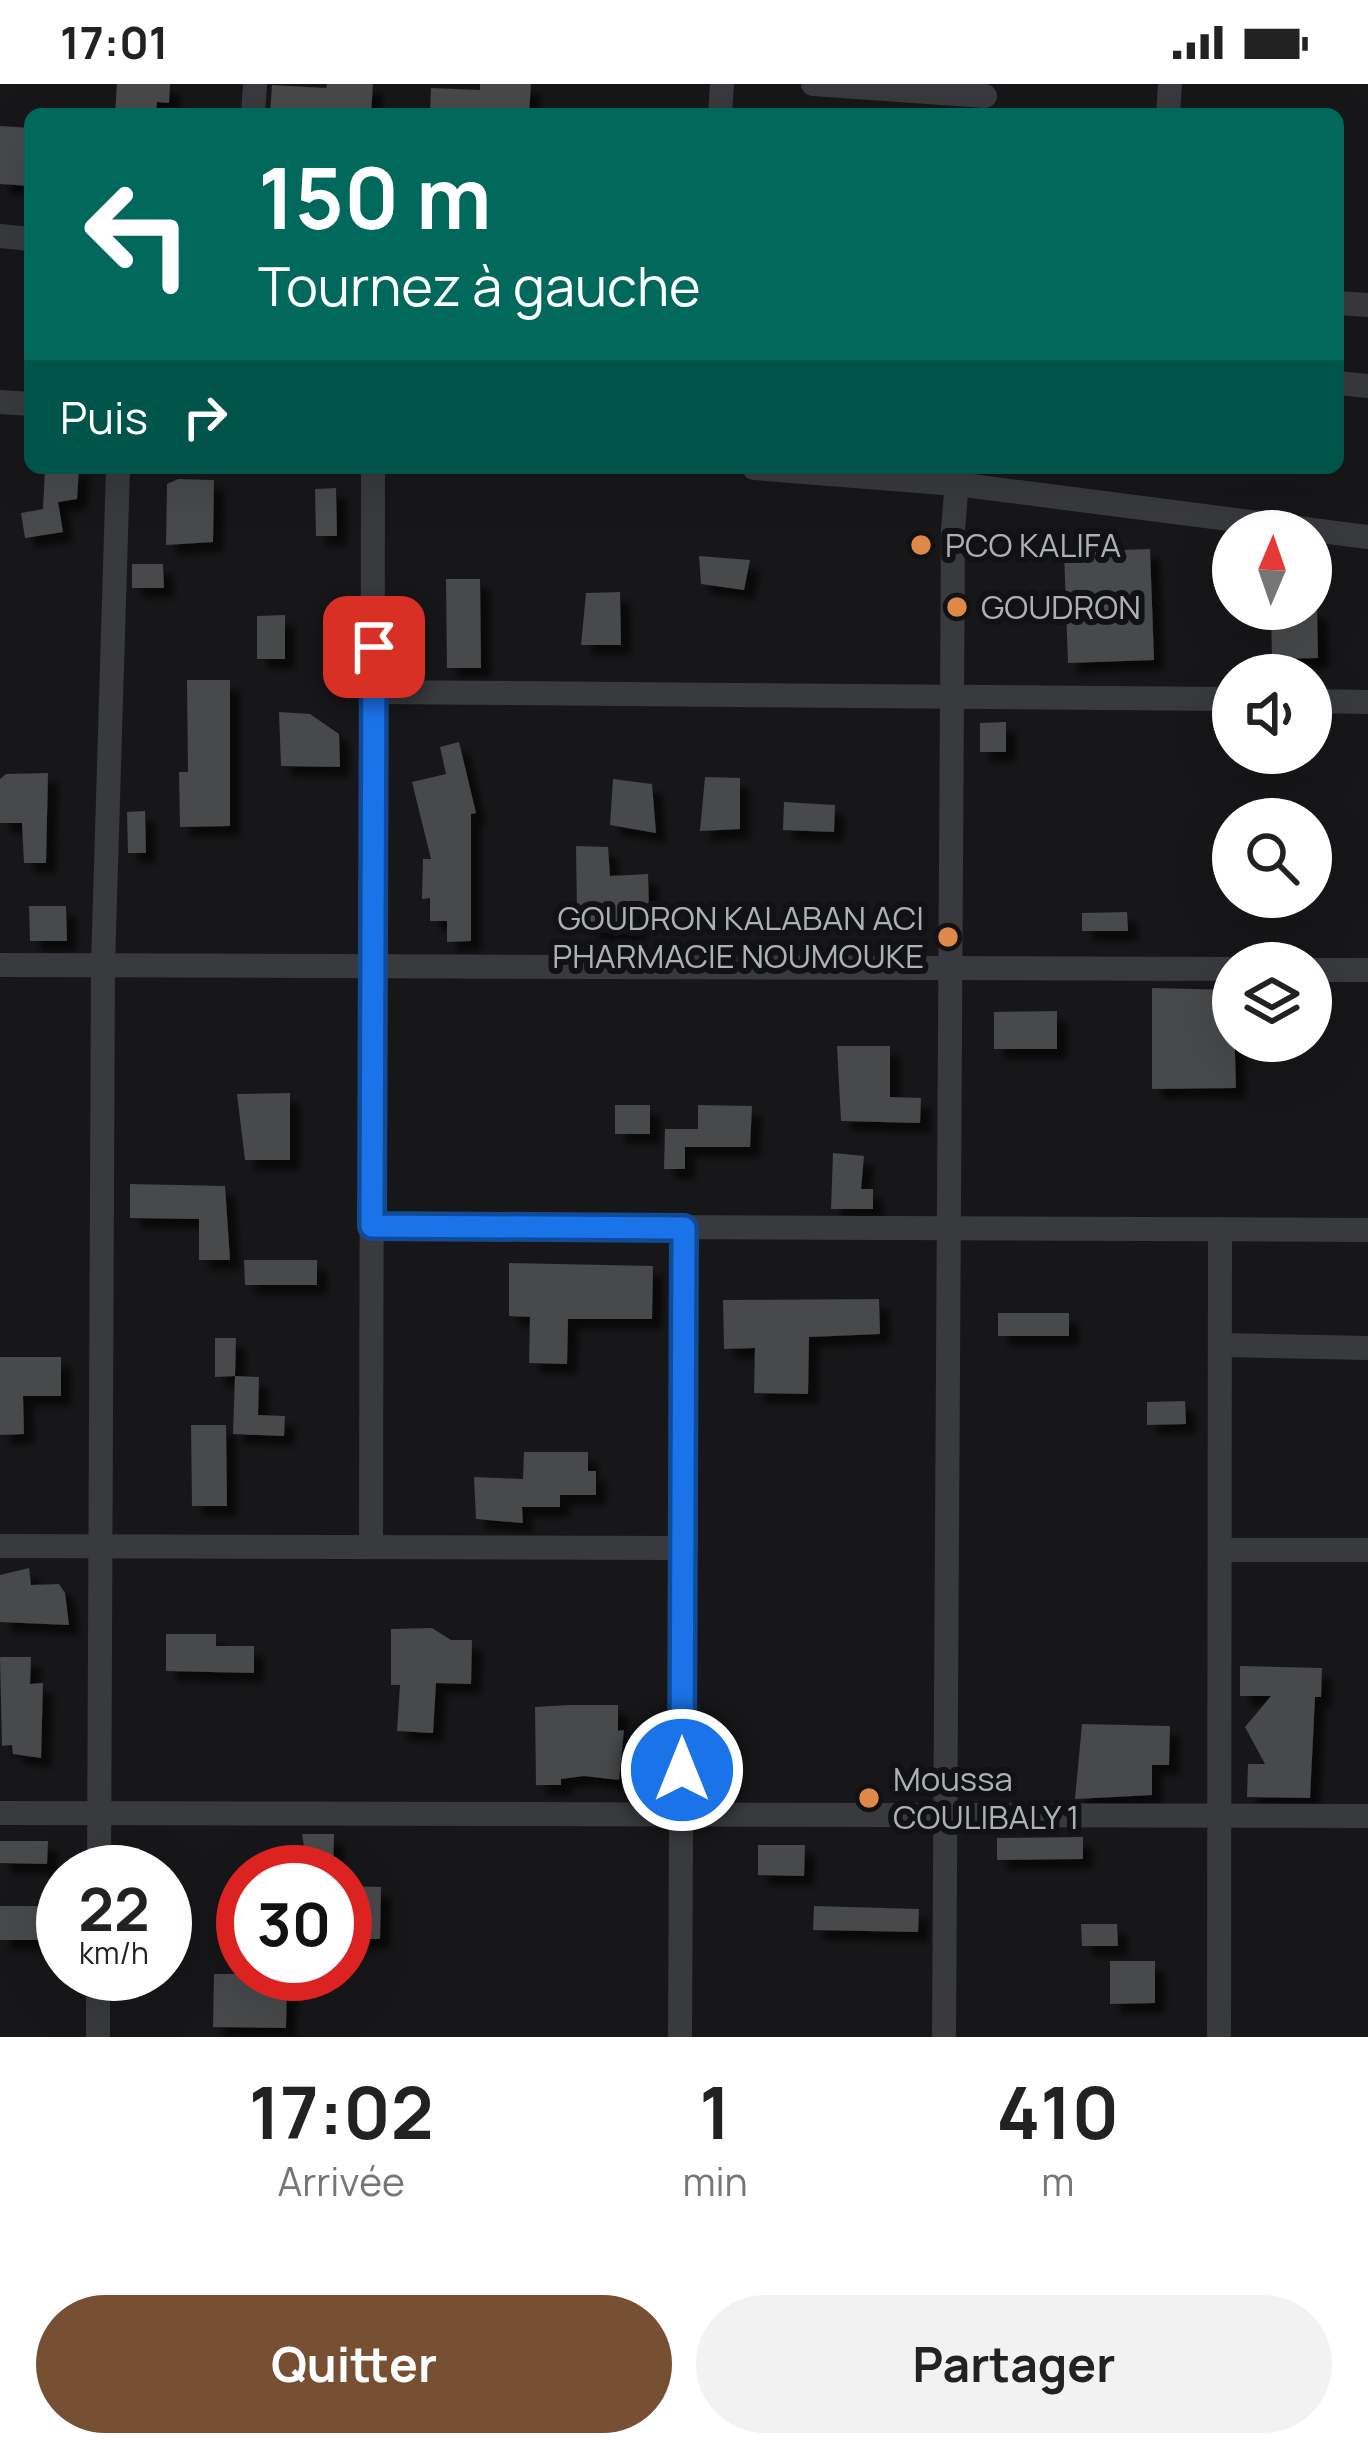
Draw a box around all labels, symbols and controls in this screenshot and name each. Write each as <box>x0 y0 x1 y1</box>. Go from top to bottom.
text: 17:01 <box>60 11 168 73</box>
text: 150 m <box>258 139 492 254</box>
icon: left <box>60 156 216 312</box>
text: Tournez à gauche <box>258 248 701 322</box>
icon: right <box>172 384 238 450</box>
text: Puis <box>60 386 148 448</box>
north arrow <box>1212 510 1332 630</box>
map controls <box>1212 510 1332 1062</box>
place label: PCO KALIFA <box>945 522 1121 567</box>
marker: PCO KALIFA <box>908 532 934 558</box>
place label: GOUDRON <box>981 584 1141 629</box>
marker: GOUDRON <box>944 594 970 620</box>
pin <box>323 596 425 698</box>
icon: arrive <box>341 614 407 680</box>
button: sound <box>1212 654 1332 774</box>
button: search <box>1212 798 1332 918</box>
place label: GOUDRON KALABAN ACI PHARMACIE NOUMOUKE <box>552 895 924 978</box>
marker: GOUDRON KALABAN ACI PHARMACIE NOUMOUKE <box>935 924 961 950</box>
button: layers <box>1212 942 1332 1062</box>
position arrow <box>619 1707 745 1833</box>
place label: Moussa COULIBALY 1 <box>893 1756 1079 1839</box>
marker: Moussa COULIBALY 1 <box>856 1785 882 1811</box>
speed limit sign: 30 <box>216 1845 372 2001</box>
text: 22 <box>78 1867 150 1949</box>
text: km/h <box>79 1932 149 1973</box>
text: 17:02 <box>249 2062 434 2161</box>
text: 1 <box>699 2062 731 2161</box>
text: 410 <box>996 2062 1119 2161</box>
text: Arrivée <box>278 2154 405 2208</box>
text: min <box>682 2154 748 2208</box>
text: m <box>1041 2154 1074 2208</box>
button: Quitter <box>36 2295 672 2433</box>
button: Partager <box>696 2295 1332 2433</box>

